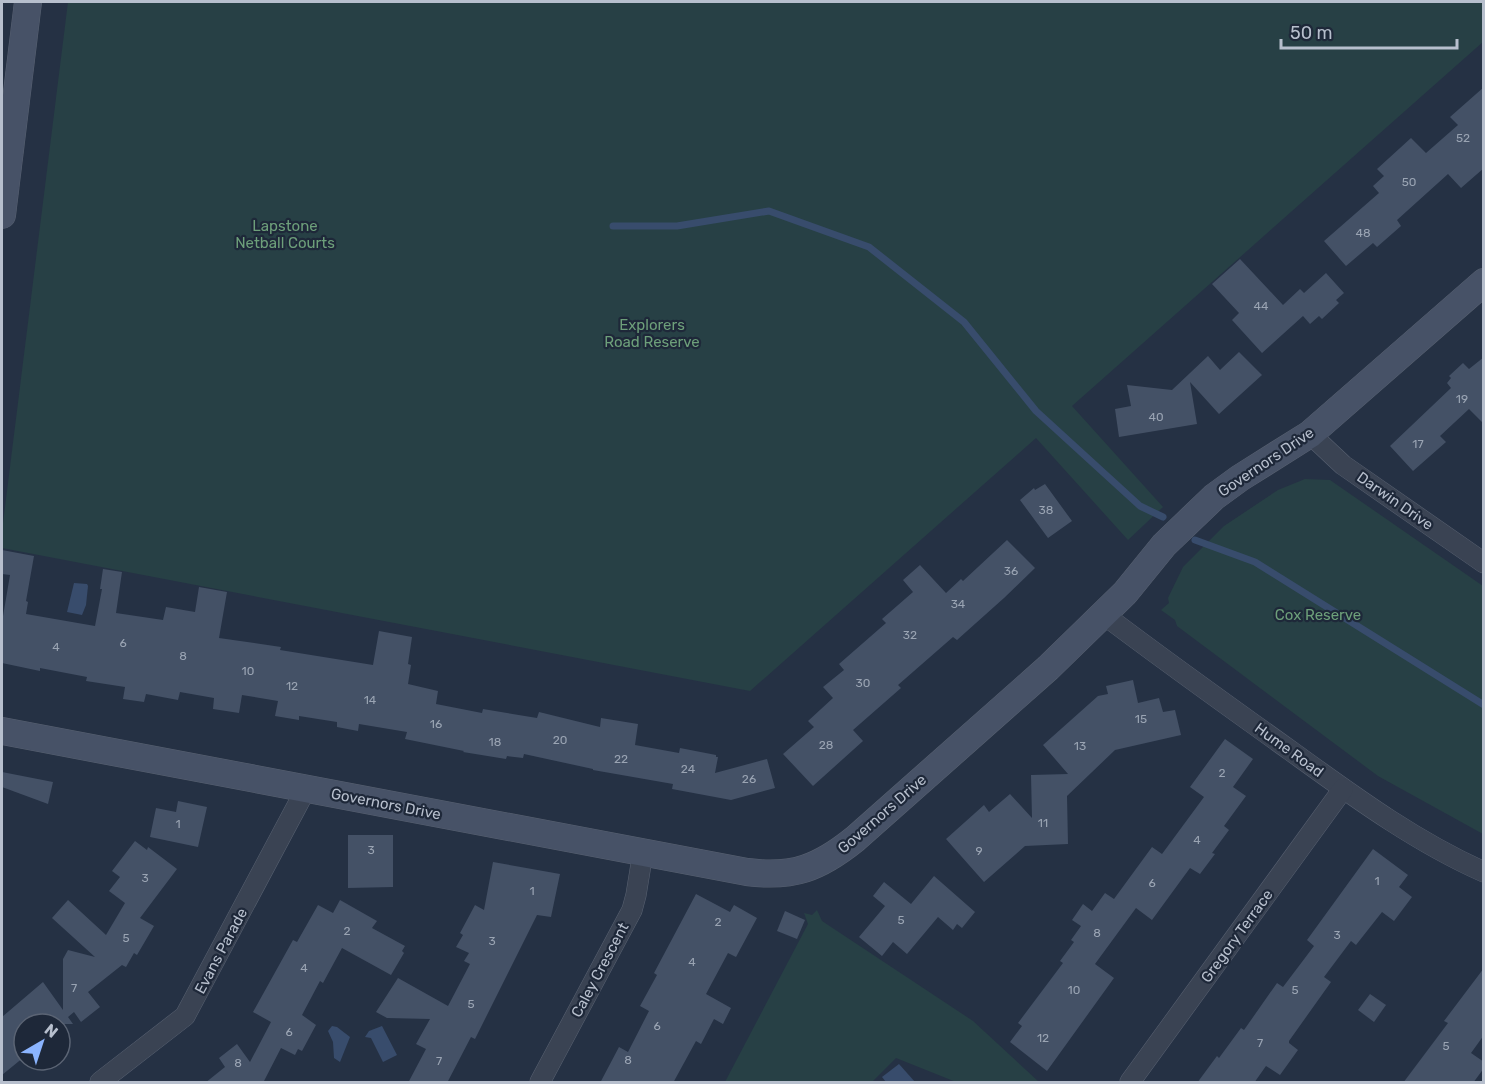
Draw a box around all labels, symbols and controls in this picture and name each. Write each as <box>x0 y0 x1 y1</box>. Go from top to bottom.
scale bar <box>1281 12 1456 50</box>
text: 50 m <box>1290 22 1333 44</box>
house number: 52 <box>1456 131 1470 145</box>
house number: 50 <box>1402 175 1416 189</box>
park label: Lapstone Netball Courts <box>235 217 335 252</box>
house number: 48 <box>1355 226 1371 240</box>
house number: 44 <box>1254 299 1269 313</box>
park label: Explorers Road Reserve <box>604 316 700 351</box>
house number: 19 <box>1456 392 1468 406</box>
house number: 40 <box>1148 410 1164 424</box>
street label: Governors Drive <box>1215 423 1317 501</box>
house number: 17 <box>1412 437 1424 451</box>
street label: Darwin Drive <box>1353 468 1437 534</box>
house number: 38 <box>1039 503 1053 517</box>
house number: 36 <box>1004 564 1018 578</box>
house number: 34 <box>951 597 966 611</box>
park label: Cox Reserve <box>1275 606 1361 624</box>
house number: 32 <box>903 628 917 642</box>
house number: 6 <box>119 636 127 650</box>
house number: 4 <box>52 640 60 654</box>
house number: 8 <box>179 649 187 663</box>
house number: 10 <box>242 664 254 678</box>
house number: 30 <box>856 676 870 690</box>
house number: 12 <box>286 679 298 693</box>
house number: 14 <box>364 693 377 707</box>
house number: 15 <box>1135 712 1147 726</box>
house number: 16 <box>430 717 442 731</box>
street label: Hume Road <box>1251 719 1327 781</box>
house number: 20 <box>553 733 567 747</box>
house number: 18 <box>489 735 501 749</box>
house number: 28 <box>819 738 833 752</box>
house number: 13 <box>1074 739 1086 753</box>
house number: 22 <box>614 752 628 766</box>
house number: 24 <box>681 762 696 776</box>
house number: 2 <box>1218 766 1226 780</box>
street label: Governors Drive <box>834 771 930 857</box>
house number: 26 <box>742 772 756 786</box>
street label: Governors Drive <box>330 785 442 823</box>
house number: 11 <box>1038 816 1048 830</box>
house number: 1 <box>175 817 181 831</box>
house number: 4 <box>1193 833 1201 847</box>
house number: 3 <box>367 843 375 857</box>
house number: 9 <box>975 844 983 858</box>
house number: 3 <box>141 871 149 885</box>
house number: 1 <box>1374 874 1380 888</box>
house number: 6 <box>1148 876 1156 890</box>
house number: 1 <box>529 884 535 898</box>
street label: Gregory Terrace <box>1197 886 1277 986</box>
street label: Evans Parade <box>191 905 251 997</box>
house number: 5 <box>897 913 905 927</box>
house number: 2 <box>714 915 722 929</box>
street label: Caley Crescent <box>567 919 633 1020</box>
house number: 2 <box>343 924 351 938</box>
house number: 8 <box>1093 926 1101 940</box>
house number: 3 <box>1333 928 1341 942</box>
house number: 5 <box>122 931 130 945</box>
house number: 3 <box>488 934 496 948</box>
house number: 4 <box>688 955 696 969</box>
house number: 4 <box>300 961 308 975</box>
house number: 7 <box>71 981 77 995</box>
house number: 10 <box>1068 983 1080 997</box>
house number: 5 <box>1291 983 1299 997</box>
house number: 5 <box>467 997 475 1011</box>
north arrow <box>12 1012 72 1072</box>
house number: 6 <box>653 1019 661 1033</box>
text: N <box>41 1020 62 1042</box>
house number: 6 <box>285 1025 293 1039</box>
house number: 12 <box>1037 1031 1049 1045</box>
house number: 7 <box>1257 1036 1263 1050</box>
house number: 5 <box>1442 1039 1450 1053</box>
house number: 8 <box>624 1053 632 1067</box>
house number: 7 <box>436 1054 442 1068</box>
house number: 8 <box>234 1056 242 1070</box>

